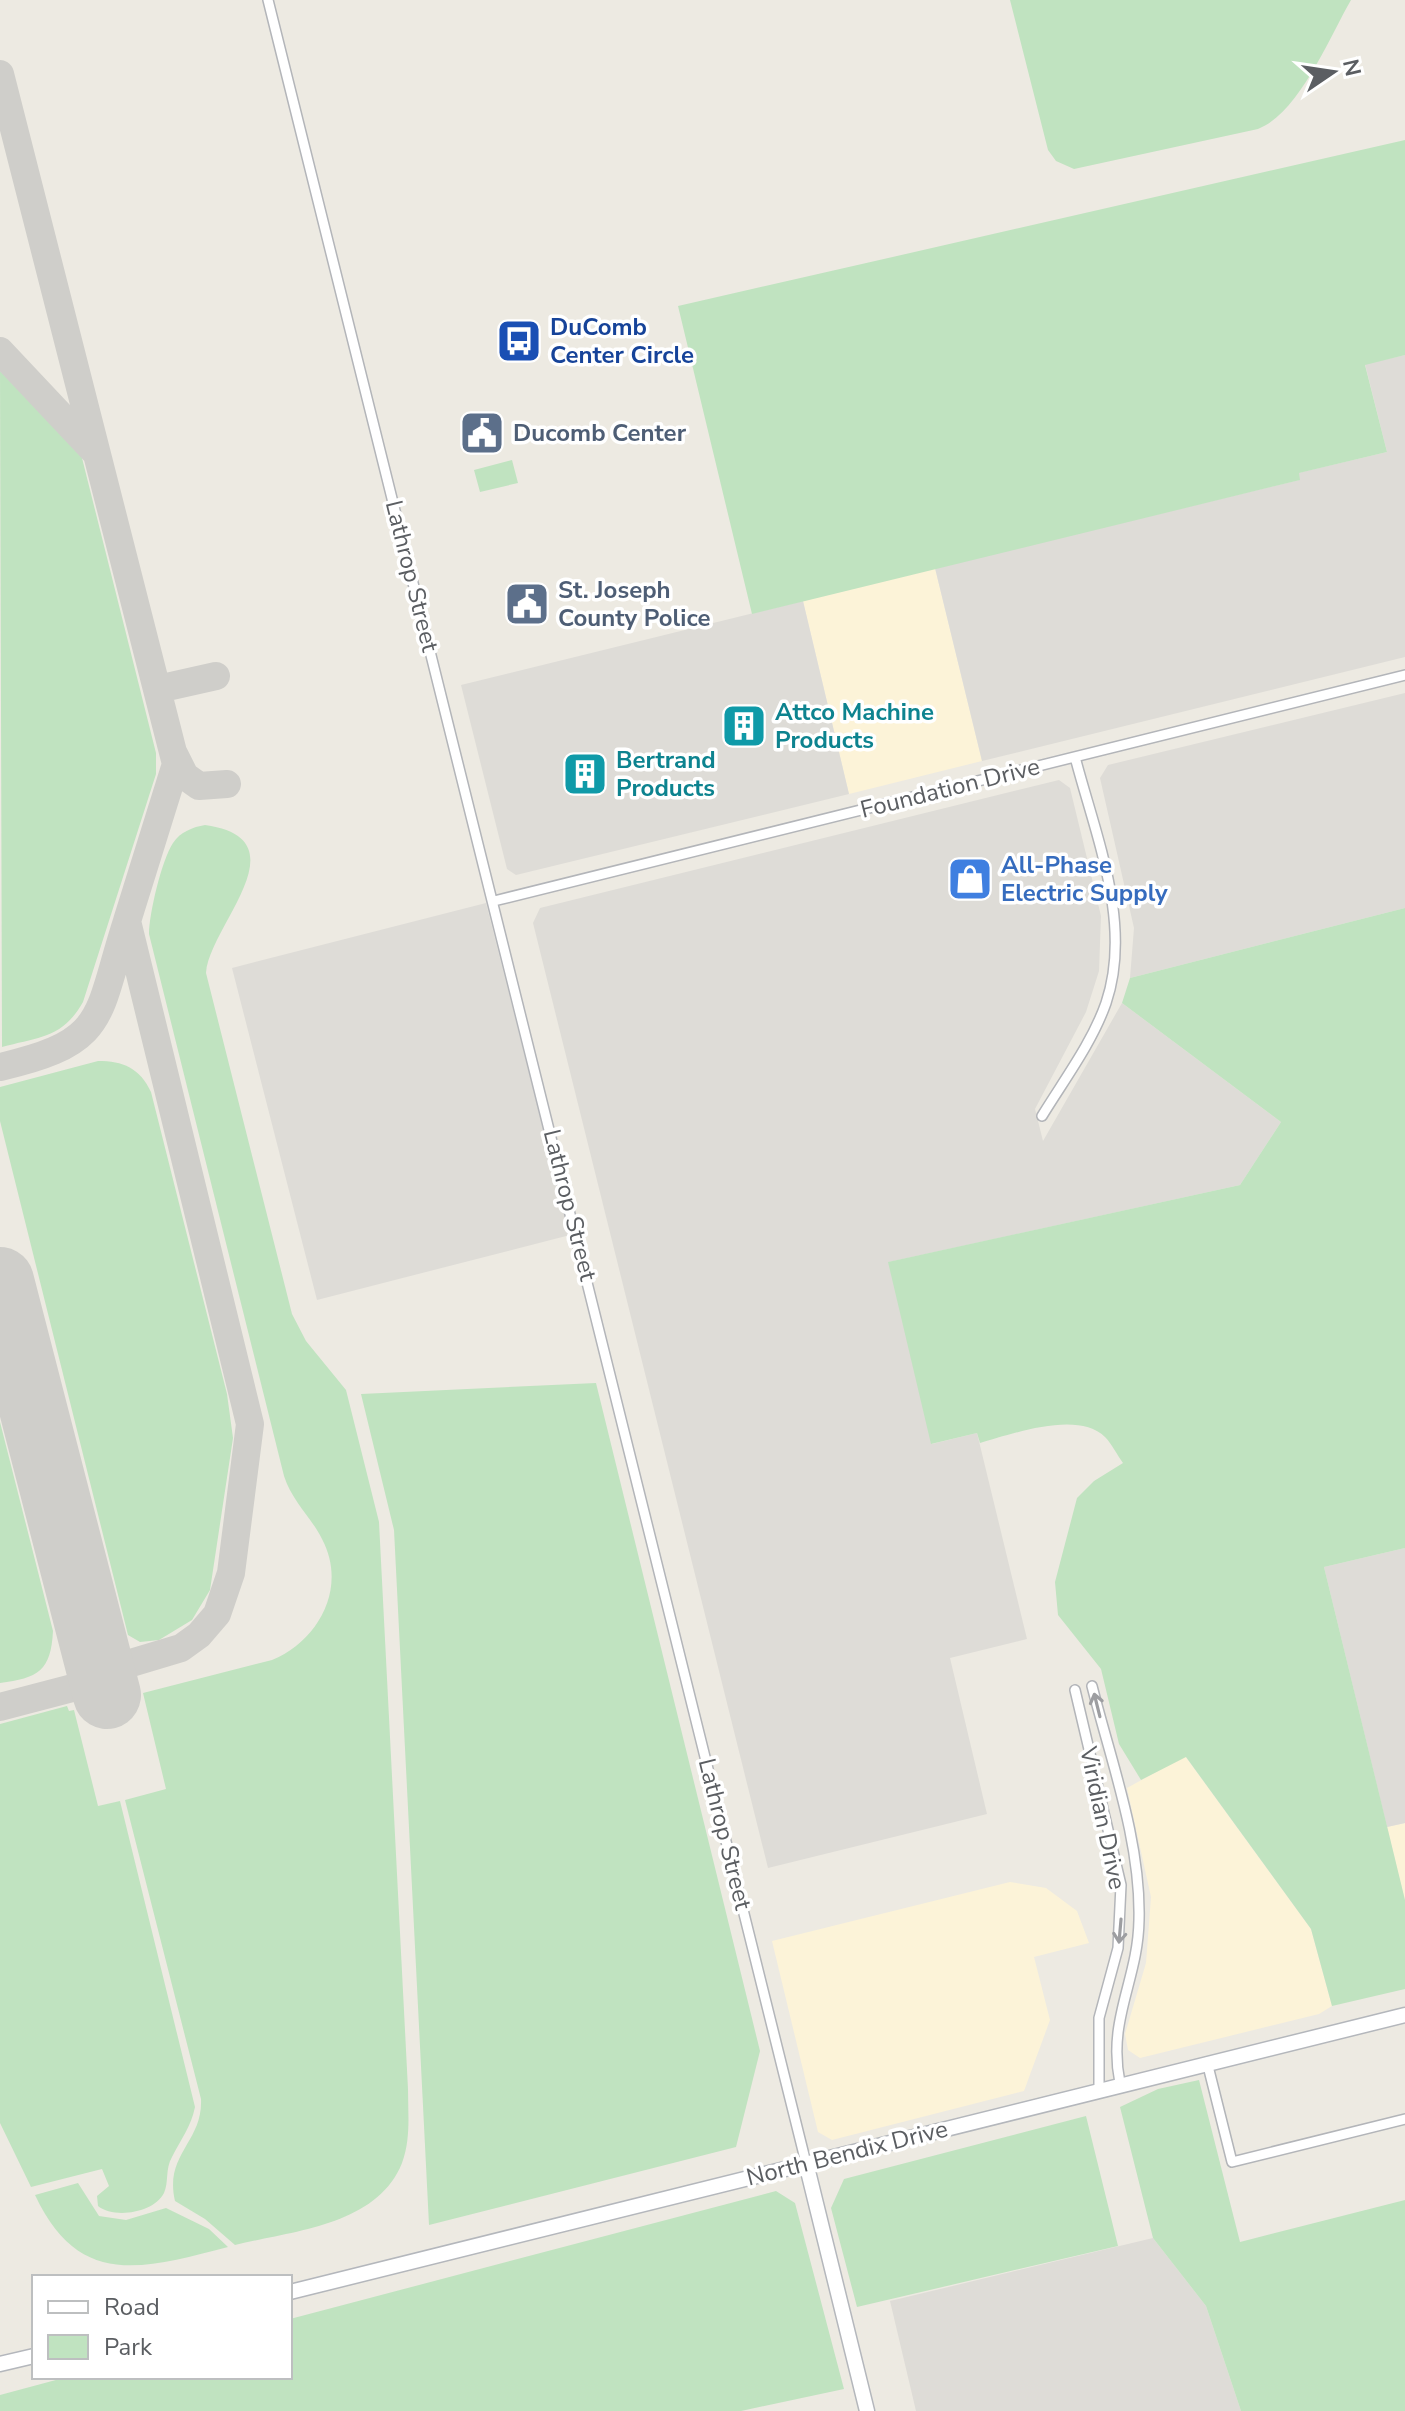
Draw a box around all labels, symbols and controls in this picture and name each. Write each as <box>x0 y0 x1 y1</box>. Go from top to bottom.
north arrow <box>1293 32 1373 112</box>
text: N <box>1335 56 1368 79</box>
place label: DuComb Center Circle <box>550 311 694 371</box>
bus stop icon: DuComb Center Circle <box>495 317 543 365</box>
public building icon: Ducomb Center <box>458 409 506 457</box>
place label: Ducomb Center <box>513 417 687 449</box>
street label: Lathrop Street <box>378 497 446 656</box>
place label: St. Joseph County Police <box>558 574 710 634</box>
public building icon: St. Joseph County Police <box>503 580 551 628</box>
place label: Attco Machine Products <box>775 696 934 756</box>
building icon: Attco Machine Products <box>720 702 768 750</box>
place label: Bertrand Products <box>616 744 716 804</box>
building icon: Bertrand Products <box>561 750 609 798</box>
street label: Foundation Drive <box>857 750 1043 826</box>
place label: All-Phase Electric Supply <box>1001 849 1168 909</box>
shop icon: All-Phase Electric Supply <box>946 855 994 903</box>
street label: Lathrop Street <box>536 1126 604 1285</box>
one-way arrow <box>1089 1693 1104 1719</box>
street label: Viridian Drive <box>1072 1743 1134 1892</box>
street label: Lathrop Street <box>691 1755 759 1914</box>
one-way arrow <box>1112 1917 1127 1944</box>
street label: North Bendix Drive <box>743 2113 951 2193</box>
legend <box>32 2275 292 2379</box>
text: Road <box>104 2291 160 2323</box>
text: Park <box>104 2331 153 2363</box>

